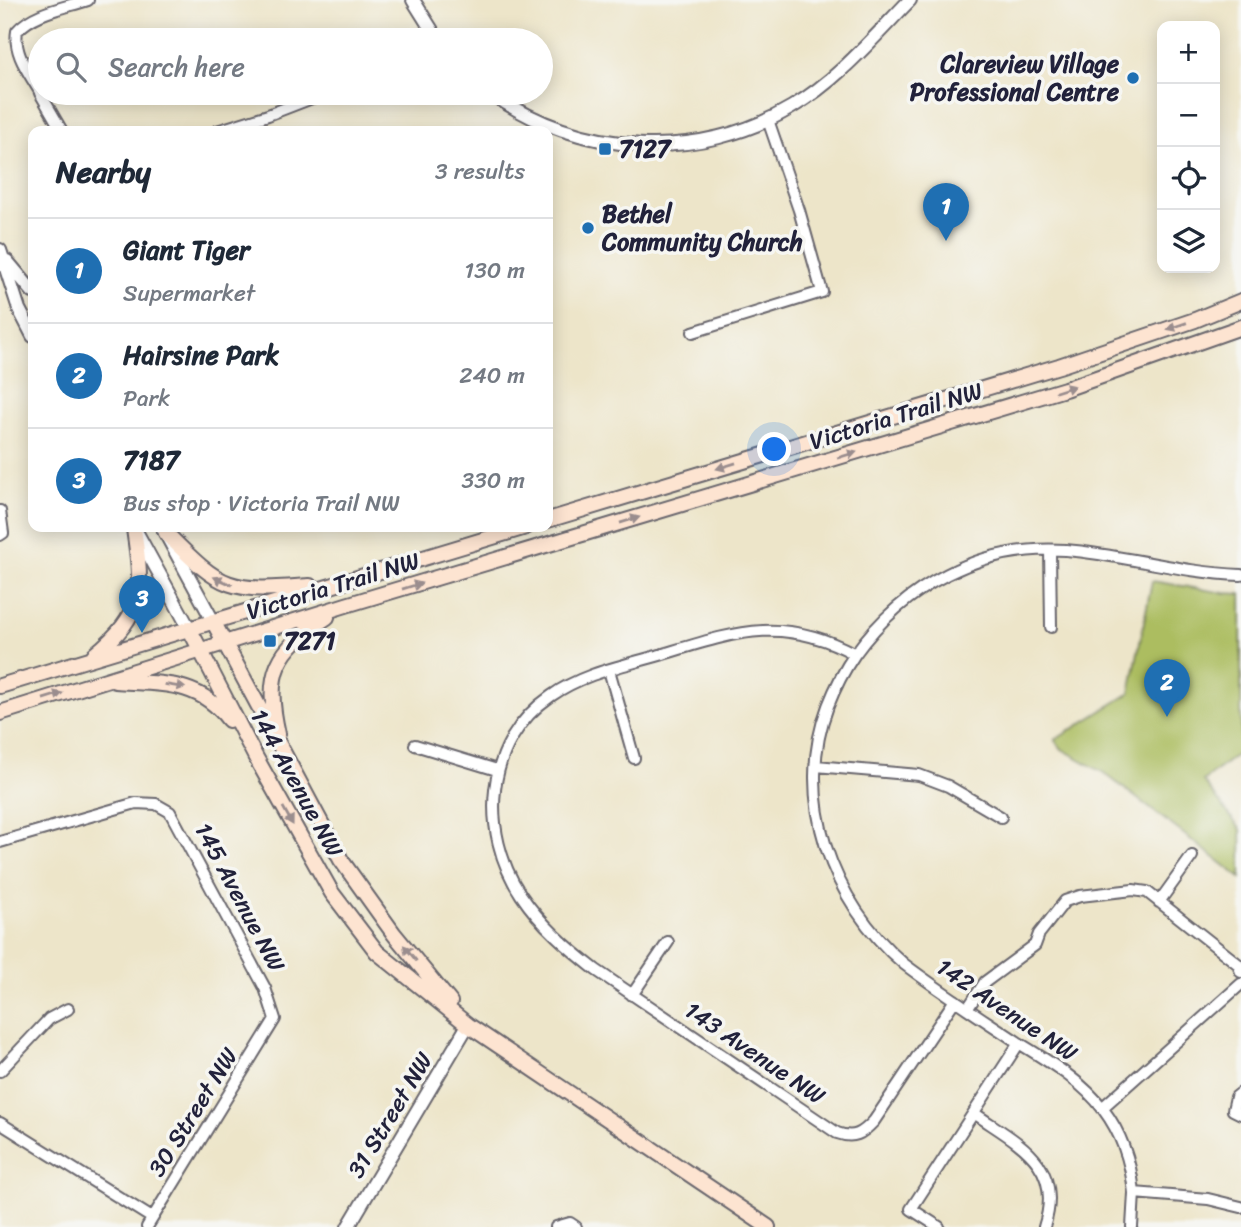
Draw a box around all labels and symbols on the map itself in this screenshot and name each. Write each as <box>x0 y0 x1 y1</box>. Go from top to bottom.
place label: Clareview Village Professional Centre <box>910 43 1120 113</box>
marker: Clareview Village Professional Centre <box>1125 70 1141 86</box>
place label: 7127 <box>619 128 673 170</box>
marker: 7127 <box>597 141 613 157</box>
pin: 1 <box>923 183 969 241</box>
place label: Bethel Community Church <box>601 193 803 263</box>
marker: Bethel Community Church <box>580 220 596 236</box>
one-way arrow <box>1167 321 1188 332</box>
street label: Victoria Trail NW <box>804 370 988 462</box>
one-way arrow <box>1055 383 1076 394</box>
your location <box>757 432 791 466</box>
one-way arrow <box>837 449 858 459</box>
one-way arrow <box>716 462 737 472</box>
one-way arrow <box>619 515 640 525</box>
street label: Victoria Trail NW <box>241 540 425 632</box>
pin: 3 <box>119 575 165 633</box>
one-way arrow <box>213 575 233 587</box>
one-way arrow <box>401 580 422 590</box>
place label: 7271 <box>284 620 336 662</box>
marker: 7271 <box>262 633 278 649</box>
pin: 2 <box>1144 659 1190 717</box>
one-way arrow <box>164 681 186 692</box>
one-way arrow <box>43 691 64 701</box>
street label: 144 Avenue NW <box>239 701 355 865</box>
one-way arrow <box>282 806 294 826</box>
street label: 145 Avenue NW <box>183 815 297 980</box>
one-way arrow <box>402 944 417 962</box>
street label: 142 Avenue NW <box>927 947 1087 1073</box>
street label: 143 Avenue NW <box>676 990 834 1116</box>
street label: 30 Street NW <box>137 1039 250 1185</box>
street label: 31 Street NW <box>336 1044 444 1186</box>

